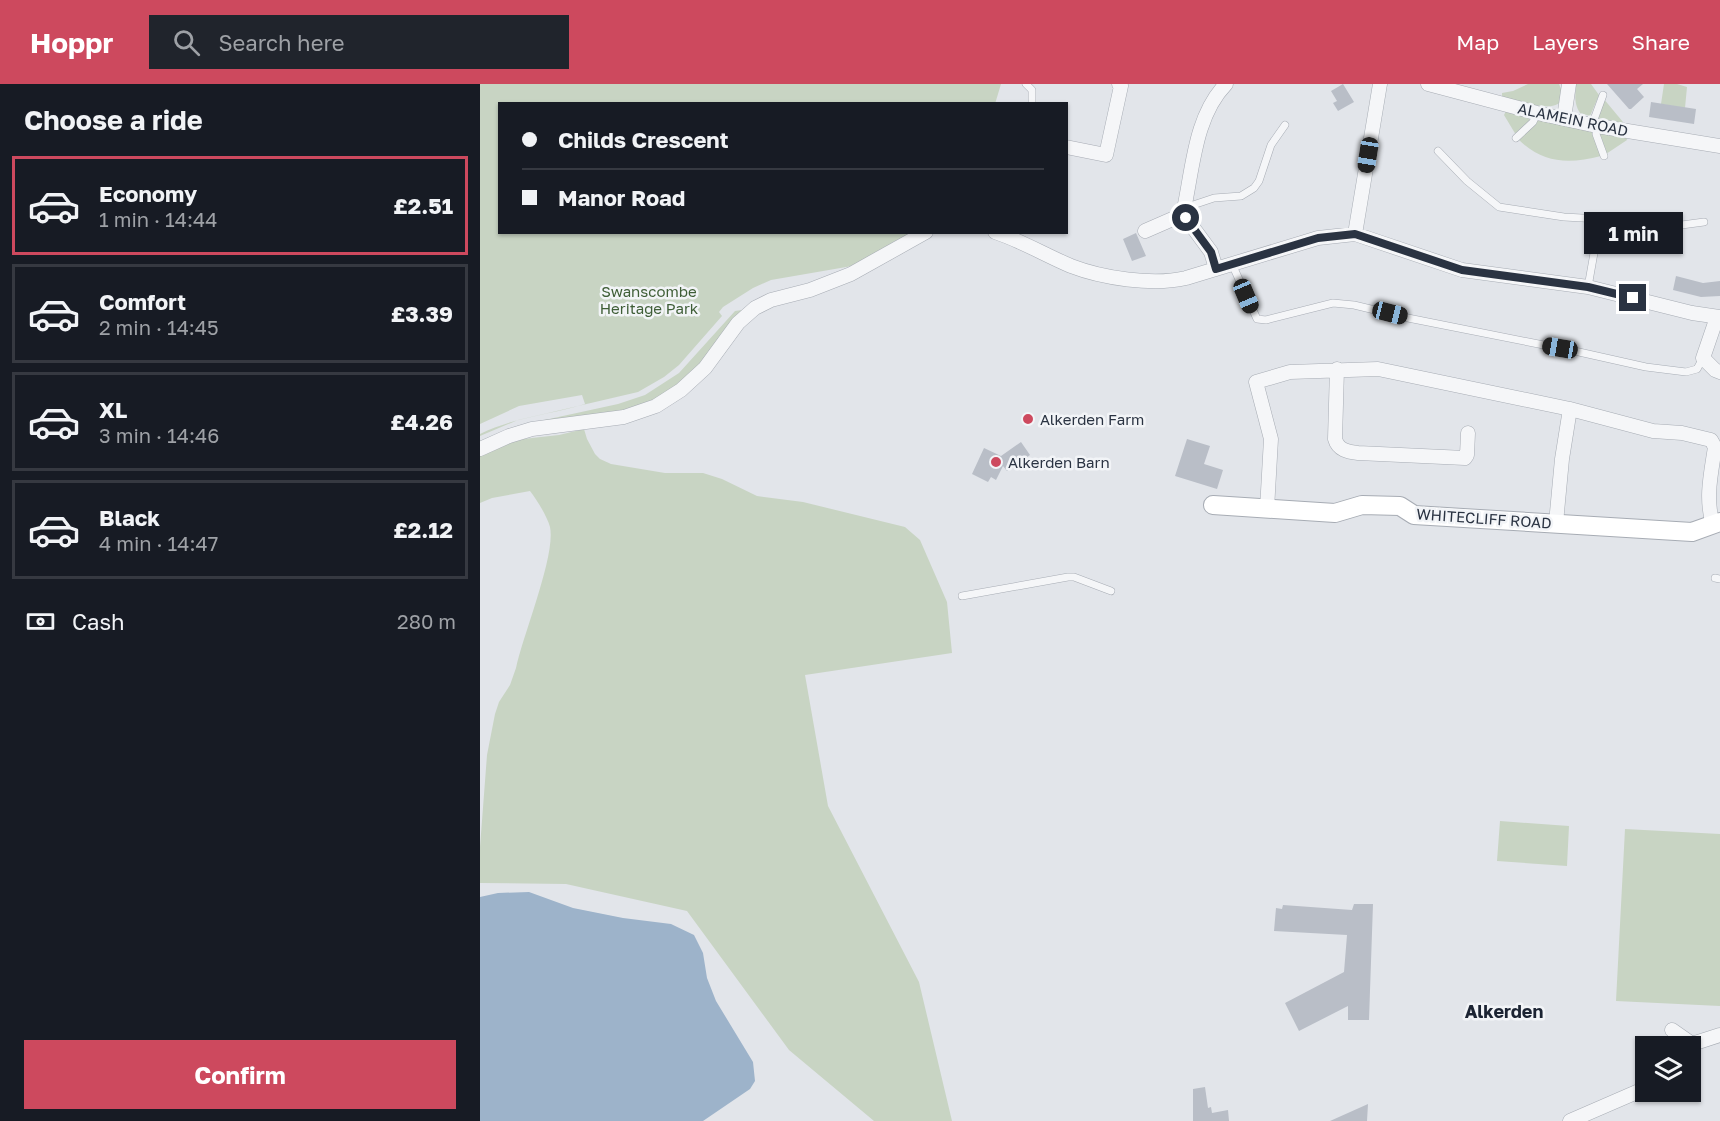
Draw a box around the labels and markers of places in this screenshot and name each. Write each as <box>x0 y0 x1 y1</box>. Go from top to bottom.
place label: Alkerden Farm <box>1040 410 1144 428</box>
marker: Alkerden Farm <box>1021 412 1035 426</box>
place label: Alkerden Barn <box>1008 453 1110 471</box>
marker: Alkerden Barn <box>989 455 1003 469</box>

